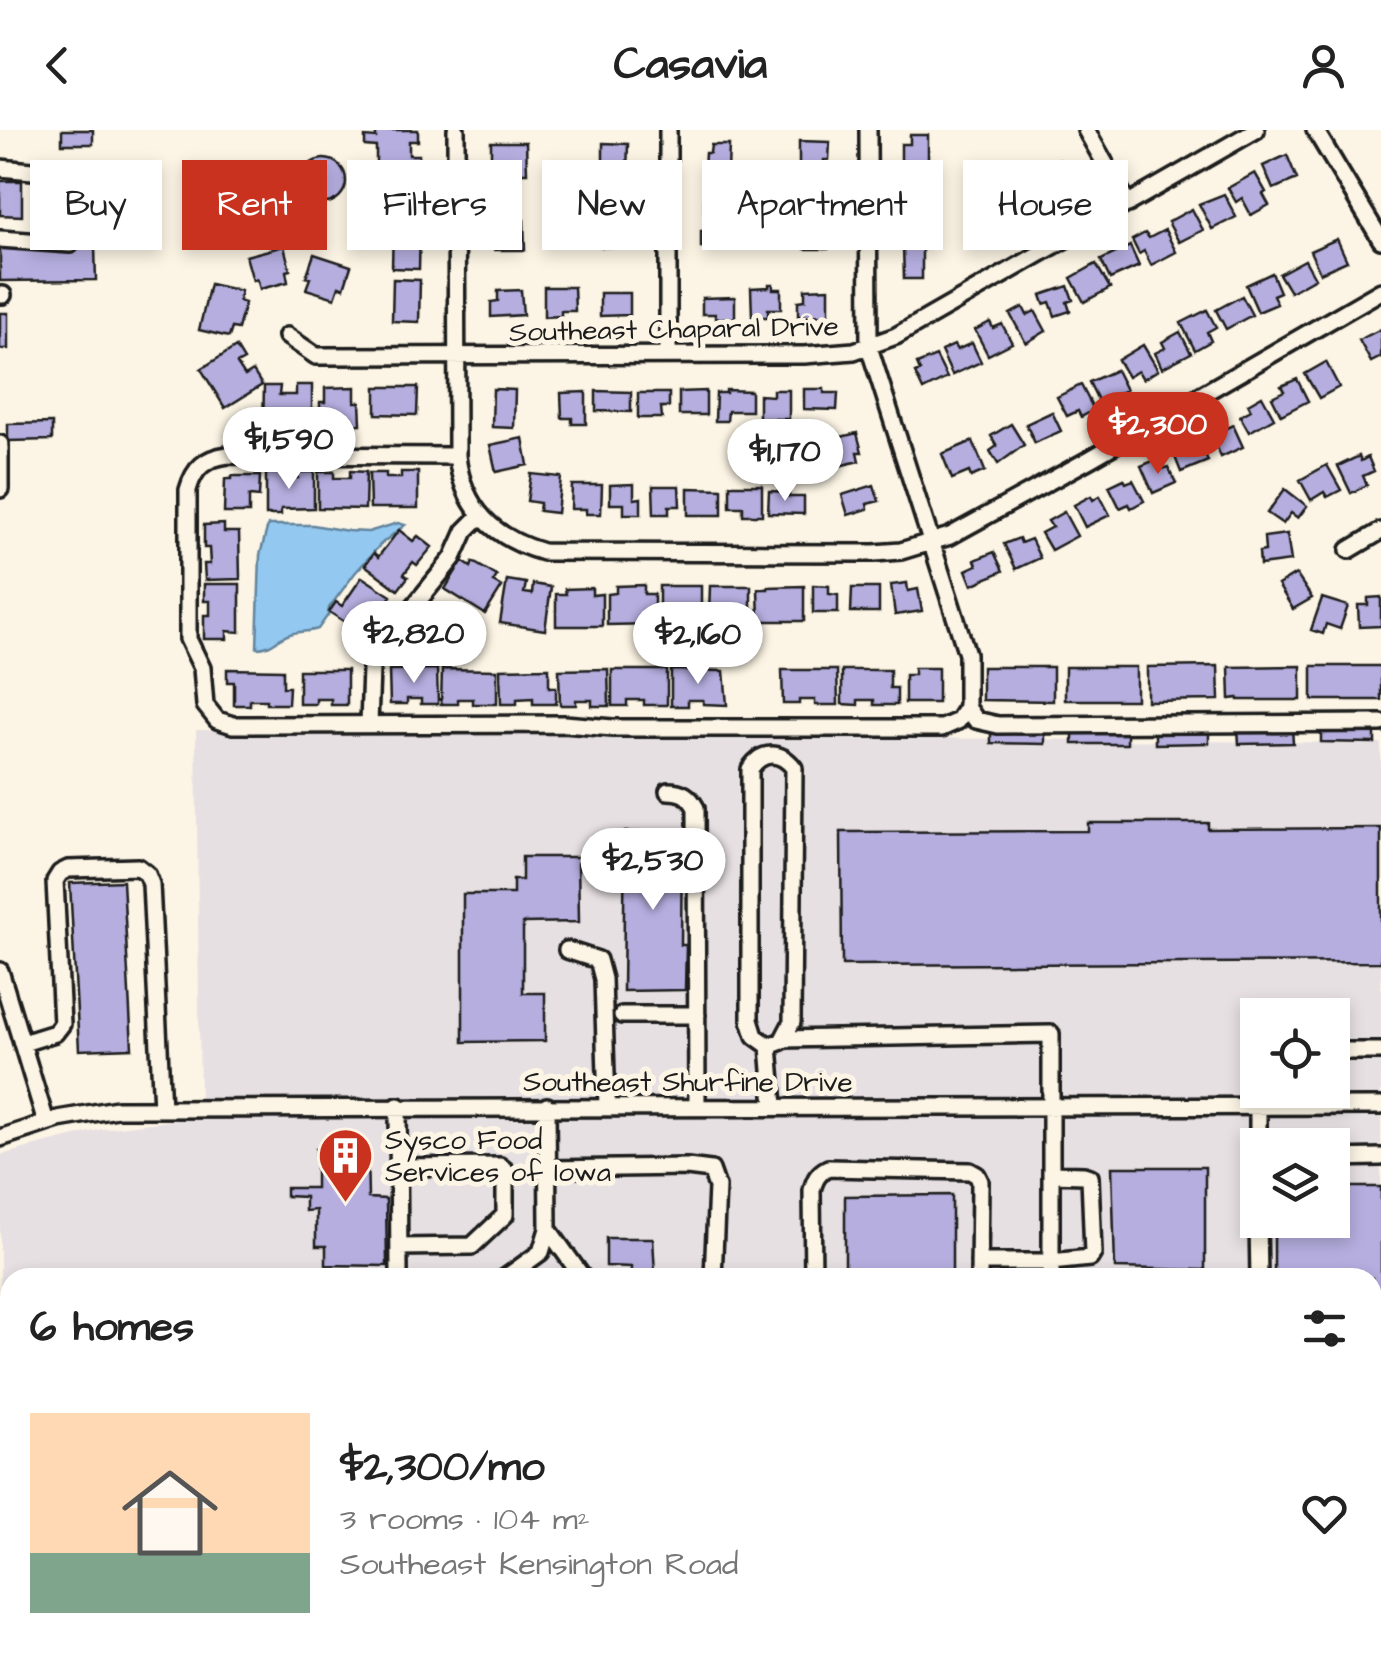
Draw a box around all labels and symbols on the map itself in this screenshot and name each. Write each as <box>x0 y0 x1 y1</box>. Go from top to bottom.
street label: Southeast Chaparal Drive <box>509 307 839 352</box>
pin: $2,300 <box>1077 392 1239 477</box>
pin: $1,590 <box>208 407 370 492</box>
pin: $1,170 <box>704 419 866 504</box>
pin: $2,820 <box>333 601 495 686</box>
pin: $2,160 <box>617 602 779 687</box>
pin: $2,530 <box>572 828 734 913</box>
street label: Southeast Shurfine Drive <box>523 1063 853 1102</box>
place label: Sysco Food Services of Iowa <box>385 1121 611 1192</box>
building icon: Sysco Food Services of Iowa <box>316 1125 376 1204</box>

